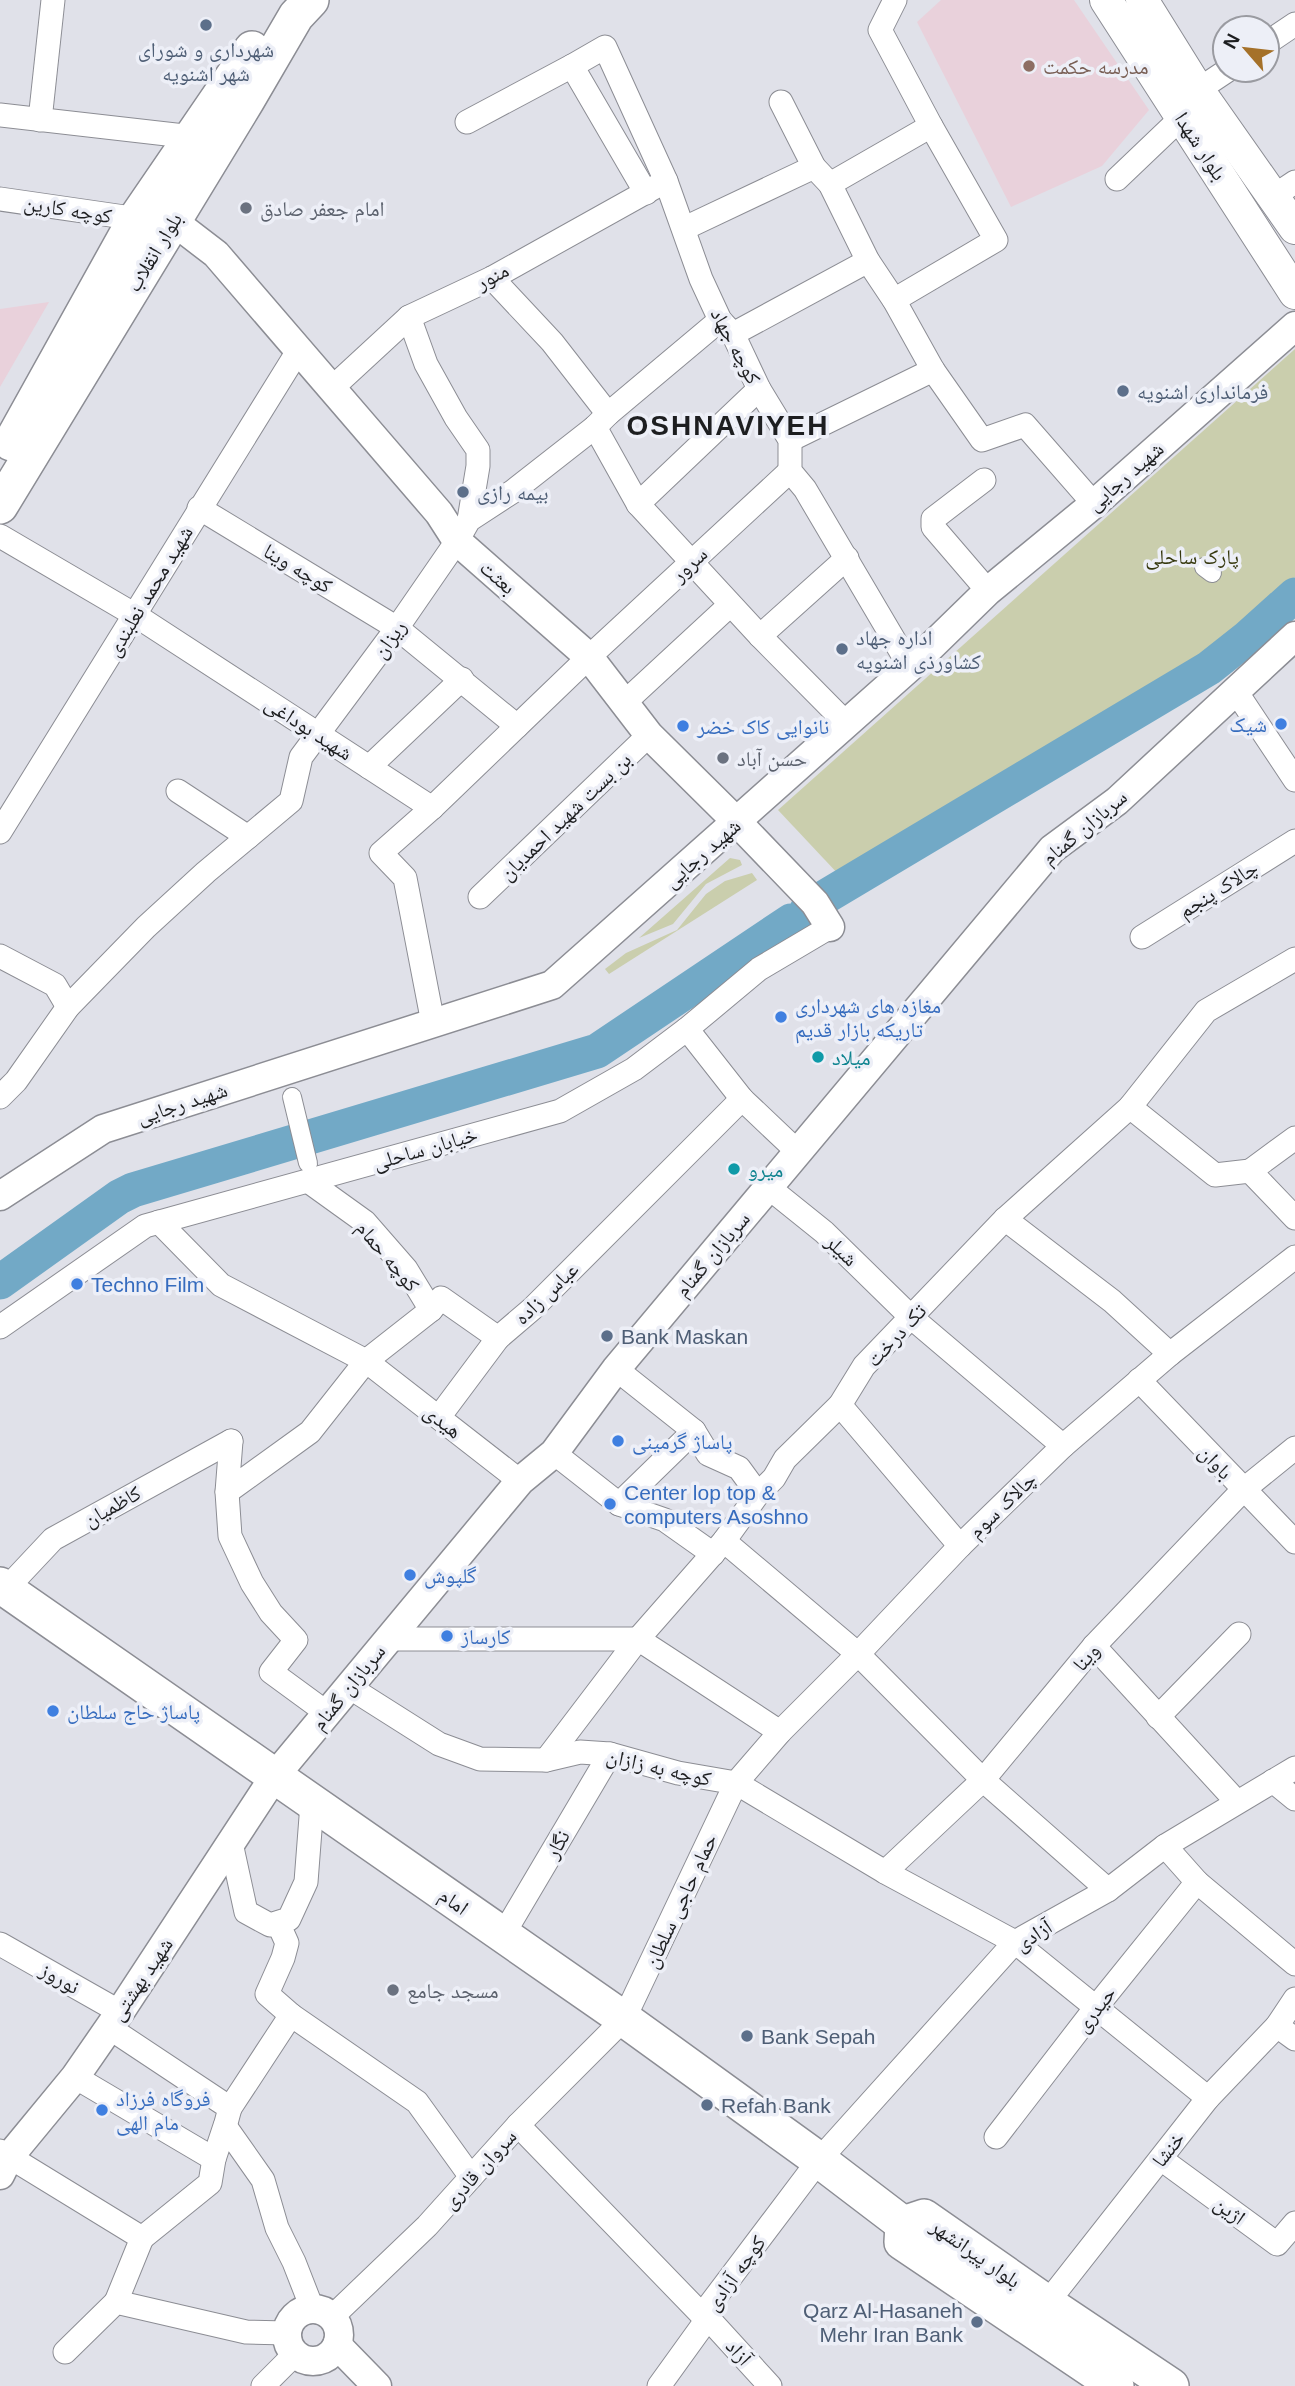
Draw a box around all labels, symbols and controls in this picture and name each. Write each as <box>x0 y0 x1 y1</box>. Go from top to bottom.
north arrow <box>1211 14 1281 84</box>
marker: شهرداری و شورای شهر اشنویه <box>198 17 214 33</box>
text: N <box>1219 30 1244 52</box>
place label: شهرداری و شورای شهر اشنویه <box>138 38 274 86</box>
place label: مدرسه حکمت <box>1043 55 1149 78</box>
marker: مدرسه حکمت <box>1021 58 1037 74</box>
street label: بلوار شهدا <box>1170 108 1231 185</box>
street label: کوچه کارین <box>22 191 114 229</box>
place label: امام جعفر صادق <box>260 197 385 223</box>
marker: امام جعفر صادق <box>238 200 254 216</box>
street label: بلوار انقلاب <box>122 209 187 296</box>
street label: منور <box>471 258 512 295</box>
street label: کوچه جهاد <box>706 304 766 389</box>
place label: فرمانداری اشنویه <box>1137 380 1268 404</box>
marker: فرمانداری اشنویه <box>1115 383 1131 399</box>
district label: OSHNAVIYEH <box>626 410 830 441</box>
street label: شهید رجایی <box>1082 437 1169 517</box>
place label: بیمه رازی <box>477 481 549 505</box>
marker: بیمه رازی <box>455 484 471 500</box>
street label: شهید محمد نعلبندی <box>101 522 198 661</box>
street label: کوچه وینا <box>259 539 337 598</box>
street label: سرور <box>666 542 712 587</box>
park label: پارک ساحلی <box>1145 545 1239 570</box>
street label: بعثت <box>475 555 520 599</box>
street label: ریزان <box>368 616 411 663</box>
place label: اداره جهاد کشاورذی اشنویه <box>856 626 981 674</box>
marker: اداره جهاد کشاورذی اشنویه <box>834 641 850 657</box>
street label: شهید بوداغی <box>260 691 357 766</box>
place label: شیک <box>1229 713 1267 736</box>
place label: نانوایی کاک خضر <box>696 715 829 740</box>
marker: شیک <box>1273 716 1289 732</box>
marker: نانوایی کاک خضر <box>675 718 691 734</box>
street label: بن بست شهید احمدیان <box>495 747 637 886</box>
place label: حسن آباد <box>737 747 807 772</box>
marker: حسن آباد <box>715 750 731 766</box>
street label: سربازان گمنام <box>1037 785 1133 871</box>
street label: شهید رجایی <box>659 814 746 894</box>
street label: چالاک پنجم <box>1174 856 1263 925</box>
place label: مغازه های شهرداری تاریکه بازار قدیم <box>795 994 941 1044</box>
marker: مغازه های شهرداری تاریکه بازار قدیم <box>773 1009 789 1025</box>
place label: میلاد <box>832 1046 871 1069</box>
marker: میلاد <box>810 1049 826 1065</box>
street label: شهید رجایی <box>134 1078 231 1130</box>
street label: خیابان ساحلی <box>370 1122 480 1176</box>
place label: میرو <box>748 1158 783 1181</box>
marker: میرو <box>726 1161 742 1177</box>
street label: سربازان گمنام <box>670 1207 756 1303</box>
street label: کوچه حمام <box>350 1216 424 1298</box>
street label: شیلر <box>820 1229 863 1271</box>
street label: عباس زاده <box>509 1257 584 1330</box>
place label: Techno Film <box>91 1273 204 1296</box>
marker: Techno Film <box>69 1276 85 1292</box>
street label: تک درخت <box>861 1299 931 1371</box>
place label: Bank Maskan <box>621 1325 748 1348</box>
marker: Bank Maskan <box>599 1328 615 1344</box>
street label: هیدی <box>419 1399 466 1444</box>
place label: پاساژ گرمینی <box>632 1430 732 1455</box>
marker: پاساژ گرمینی <box>610 1433 626 1449</box>
street label: باوان <box>1194 1440 1237 1485</box>
street label: چالاک سوم <box>964 1467 1042 1545</box>
street label: کاظمیان <box>79 1481 145 1532</box>
place label: Center lop top & computers Asoshno <box>624 1481 808 1528</box>
marker: Center lop top & computers Asoshno <box>602 1496 618 1512</box>
place label: گلپوش <box>424 1564 477 1589</box>
marker: گلپوش <box>402 1567 418 1583</box>
place label: کارساز <box>460 1625 511 1648</box>
marker: کارساز <box>439 1628 455 1644</box>
street label: سربازان گمنام <box>306 1639 392 1736</box>
street label: وینا <box>1068 1639 1104 1676</box>
place label: پاساژ حاج سلطان <box>67 1700 200 1725</box>
marker: پاساژ حاج سلطان <box>45 1703 61 1719</box>
street label: کوچه به زازان <box>604 1744 714 1791</box>
street label: نگار <box>539 1826 574 1863</box>
street label: حمام حاجی سلطان <box>639 1830 724 1973</box>
street label: امام <box>433 1883 473 1922</box>
street label: آزادی <box>1010 1914 1057 1956</box>
street label: شهید بهشتی <box>105 1933 179 2026</box>
street label: نوروز <box>35 1957 84 1998</box>
place label: مسجد جامع <box>407 1979 499 2004</box>
street label: حیدری <box>1070 1981 1121 2037</box>
marker: مسجد جامع <box>385 1982 401 1998</box>
place label: Bank Sepah <box>761 2025 875 2048</box>
marker: Bank Sepah <box>739 2028 755 2044</box>
place label: فروگاه فرزاد مام الهی <box>116 2087 211 2137</box>
place label: Refah Bank <box>721 2094 831 2117</box>
marker: Refah Bank <box>699 2097 715 2113</box>
marker: فروگاه فرزاد مام الهی <box>94 2102 110 2118</box>
street label: سروان قادری <box>437 2124 521 2214</box>
street label: خنشا <box>1147 2127 1189 2171</box>
street label: اژین <box>1209 2191 1250 2231</box>
street label: بلوار پیرانشهر <box>925 2213 1025 2293</box>
street label: کوچه آزادی <box>700 2231 771 2316</box>
place label: Qarz Al-Hasaneh Mehr Iran Bank <box>803 2299 963 2346</box>
marker: Qarz Al-Hasaneh Mehr Iran Bank <box>969 2314 985 2330</box>
street label: آزاد <box>721 2334 757 2370</box>

